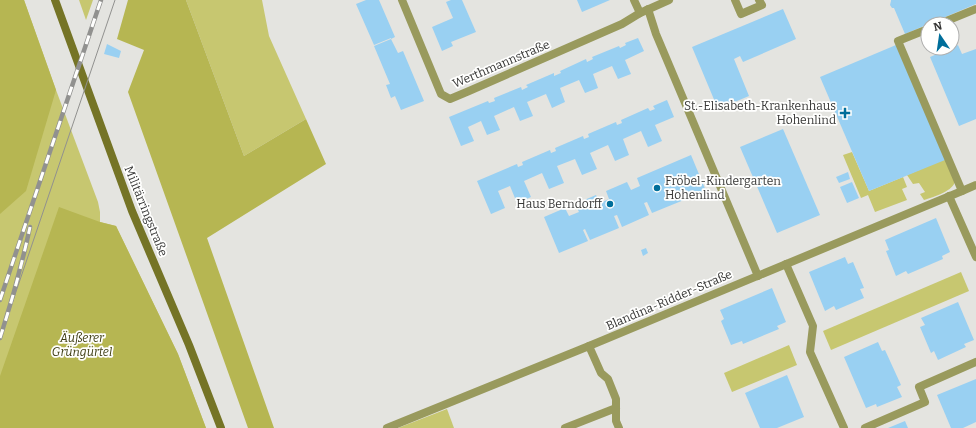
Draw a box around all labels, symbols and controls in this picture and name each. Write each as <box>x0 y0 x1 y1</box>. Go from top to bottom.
north arrow <box>920 16 960 56</box>
text: N <box>932 19 944 34</box>
street label: Werthmannstraße <box>450 37 552 91</box>
place label: St.-Elisabeth-Krankenhaus Hohenlind <box>684 99 836 127</box>
marker: St.-Elisabeth-Krankenhaus Hohenlind <box>839 107 851 119</box>
street label: Militärringstraße <box>122 164 170 258</box>
place label: Fröbel-Kindergarten Hohenlind <box>665 174 781 202</box>
marker: Fröbel-Kindergarten Hohenlind <box>652 183 662 193</box>
place label: Haus Berndorff <box>516 197 603 211</box>
marker: Haus Berndorff <box>605 199 615 209</box>
street label: Blandina-Ridder-Straße <box>604 267 734 333</box>
park label: Äußerer Grüngürtel <box>52 330 112 359</box>

